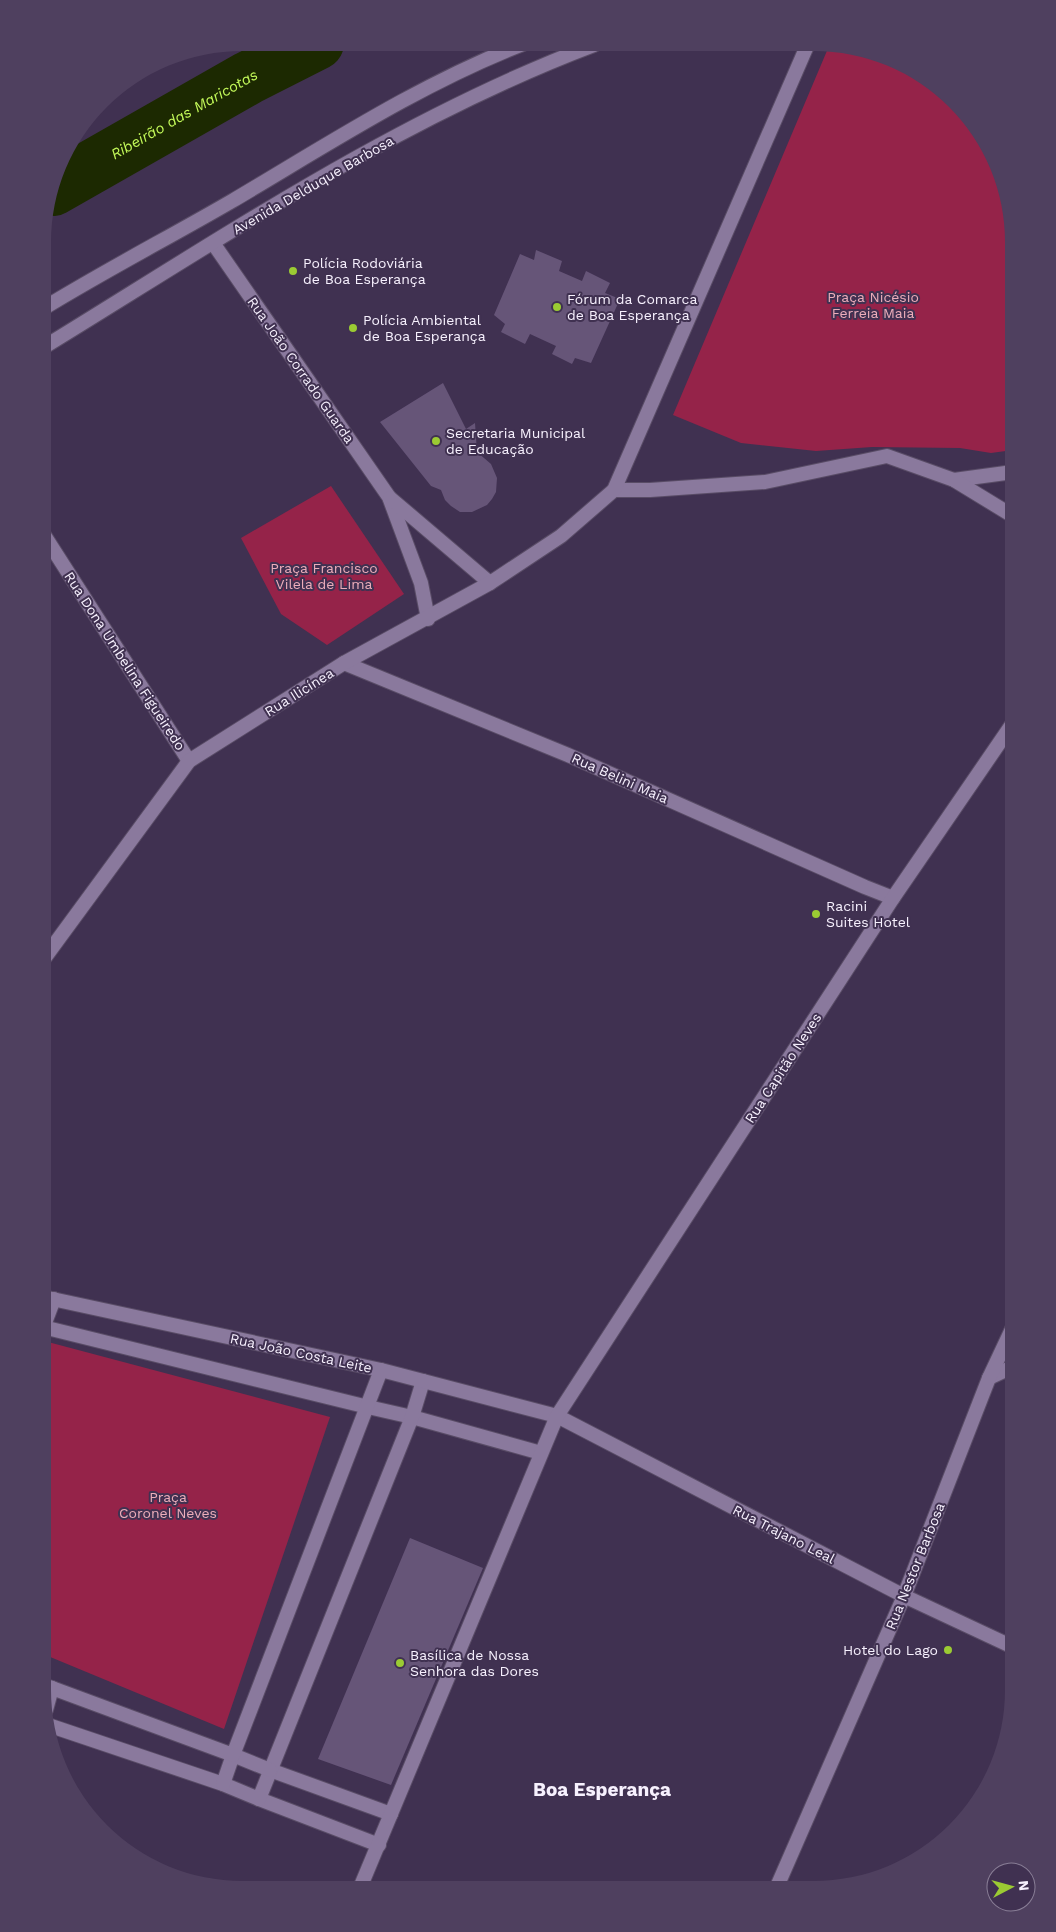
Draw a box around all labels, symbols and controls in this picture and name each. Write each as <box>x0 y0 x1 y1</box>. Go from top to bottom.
water label: Ribeirão das Maricotas <box>108 65 261 163</box>
street label: Avenida Delduque Barbosa <box>230 132 396 238</box>
place label: Polícia Rodoviária de Boa Esperança <box>303 255 426 287</box>
marker: Polícia Rodoviária de Boa Esperança <box>287 265 299 277</box>
park label: Praça Nicésio Ferreia Maia <box>827 289 919 321</box>
place label: Fórum da Comarca de Boa Esperança <box>567 291 697 323</box>
street label: Rua João Corrado Guarda <box>244 294 358 446</box>
marker: Fórum da Comarca de Boa Esperança <box>551 301 563 313</box>
place label: Polícia Ambiental de Boa Esperança <box>363 312 486 344</box>
marker: Polícia Ambiental de Boa Esperança <box>347 322 359 334</box>
place label: Secretaria Municipal de Educação <box>446 425 586 457</box>
marker: Secretaria Municipal de Educação <box>430 435 442 447</box>
park label: Praça Francisco Vilela de Lima <box>270 560 378 592</box>
street label: Rua Dona Umbelina Figueiredo <box>61 569 189 753</box>
street label: Rua Ilicínea <box>261 664 337 720</box>
street label: Rua Belini Maia <box>569 750 671 806</box>
place label: Racini Suites Hotel <box>826 898 911 930</box>
marker: Racini Suites Hotel <box>810 908 822 920</box>
street label: Rua Capitão Neves <box>741 1010 825 1126</box>
street label: Rua João Costa Leite <box>229 1330 373 1376</box>
park label: Praça Coronel Neves <box>119 1489 217 1521</box>
street label: Rua Nestor Barbosa <box>882 1500 948 1632</box>
street label: Rua Trajano Leal <box>730 1501 838 1567</box>
place label: Hotel do Lago <box>843 1642 938 1658</box>
marker: Hotel do Lago <box>942 1644 954 1656</box>
place label: Basílica de Nossa Senhora das Dores <box>410 1647 539 1679</box>
marker: Basílica de Nossa Senhora das Dores <box>394 1657 406 1669</box>
district label: Boa Esperança <box>533 1778 671 1801</box>
north arrow <box>986 1862 1036 1912</box>
text: N <box>1015 1880 1032 1892</box>

